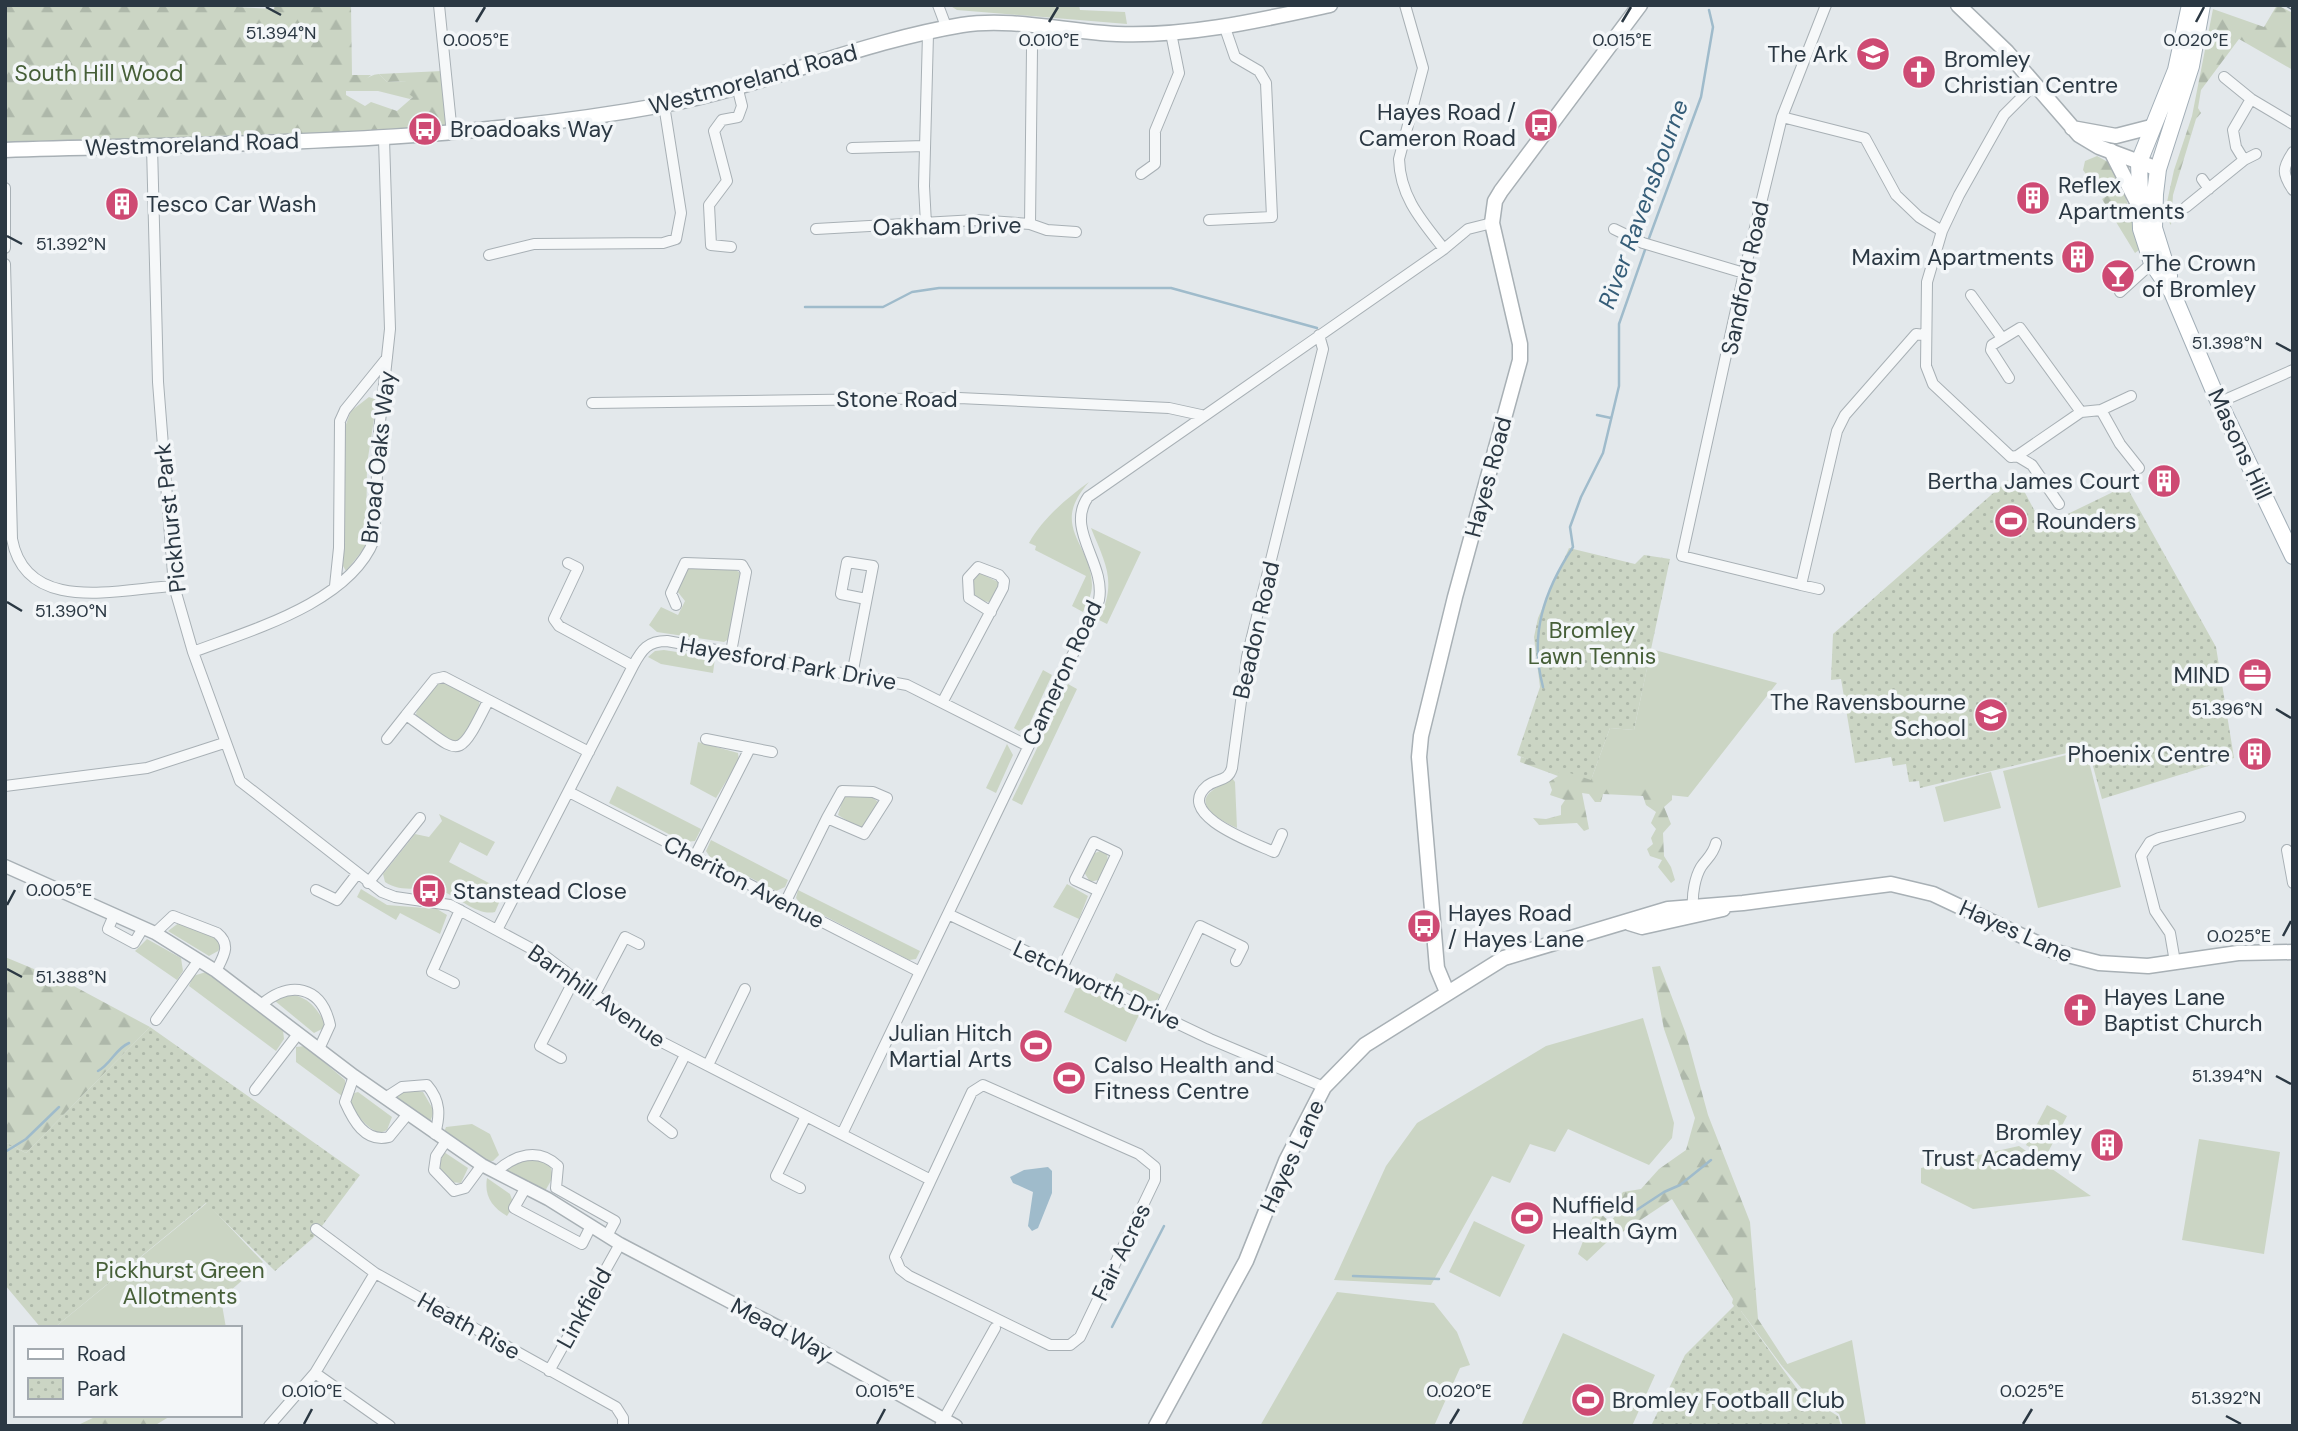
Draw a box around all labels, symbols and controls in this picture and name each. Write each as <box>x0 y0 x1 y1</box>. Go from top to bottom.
text: 51.394°N <box>245 21 317 45</box>
text: 0.005°E <box>443 28 509 52</box>
text: 0.010°E <box>1018 28 1080 52</box>
text: 0.015°E <box>1592 28 1652 52</box>
text: 0.020°E <box>2163 28 2229 52</box>
school or university icon: The Ark <box>1854 35 1892 73</box>
street label: Westmoreland Road <box>646 37 860 121</box>
place label: The Ark <box>1767 39 1848 69</box>
place label: Bromley Christian Centre <box>1944 44 2118 100</box>
church icon: Bromley Christian Centre <box>1900 53 1938 91</box>
park label: South Hill Wood <box>15 58 183 88</box>
water label: River Ravensbourne <box>1591 95 1695 313</box>
place label: Hayes Road / Cameron Road <box>1359 97 1516 153</box>
bus stop icon: Hayes Road / Cameron Road <box>1522 106 1560 144</box>
bus stop icon: Broadoaks Way <box>406 110 444 148</box>
place label: Broadoaks Way <box>450 114 614 144</box>
street label: Westmoreland Road <box>84 125 300 163</box>
place label: Reflex Apartments <box>2058 170 2185 226</box>
building icon: Reflex Apartments <box>2014 179 2052 217</box>
building icon: Tesco Car Wash <box>103 185 141 223</box>
place label: Tesco Car Wash <box>146 189 316 219</box>
street label: Sandford Road <box>1714 198 1776 358</box>
street label: Oakham Drive <box>872 210 1022 242</box>
text: 51.392°N <box>36 232 106 256</box>
building icon: Maxim Apartments <box>2059 238 2097 276</box>
place label: Maxim Apartments <box>1852 242 2054 272</box>
place label: The Crown of Bromley <box>2142 248 2256 304</box>
bar icon: The Crown of Bromley <box>2099 257 2137 295</box>
text: 51.398°N <box>2192 331 2262 355</box>
street label: Broad Oaks Way <box>354 369 402 545</box>
street label: Stone Road <box>836 384 958 414</box>
street label: Masons Hill <box>2201 384 2279 504</box>
street label: Hayes Road <box>1457 413 1519 541</box>
street label: Pickhurst Park <box>147 441 193 594</box>
building icon: Bertha James Court <box>2145 462 2183 500</box>
place label: Bertha James Court <box>1928 466 2140 496</box>
sports icon: Rounders <box>1992 502 2030 540</box>
place label: Rounders <box>2036 506 2137 536</box>
street label: Beadon Road <box>1226 558 1286 702</box>
street label: Cameron Road <box>1015 595 1109 751</box>
text: 51.390°N <box>35 599 107 623</box>
park label: Bromley Lawn Tennis <box>1528 615 1656 671</box>
street label: Hayesford Park Drive <box>677 629 899 697</box>
office icon: MIND <box>2236 656 2274 694</box>
place label: MIND <box>2174 660 2230 690</box>
place label: The Ravensbourne School <box>1770 687 1966 743</box>
school or university icon: The Ravensbourne School <box>1972 696 2010 734</box>
text: 51.396°N <box>2191 697 2263 721</box>
building icon: Phoenix Centre <box>2236 735 2274 773</box>
place label: Phoenix Centre <box>2068 739 2230 769</box>
street label: Cheriton Avenue <box>659 829 829 935</box>
bus stop icon: Stanstead Close <box>410 872 448 910</box>
place label: Stanstead Close <box>453 876 627 906</box>
text: 0.005°E <box>26 878 92 902</box>
street label: Hayes Lane <box>1955 893 2077 969</box>
place label: Hayes Road / Hayes Lane <box>1448 898 1584 954</box>
bus stop icon: Hayes Road / Hayes Lane <box>1405 907 1443 945</box>
text: 0.025°E <box>2207 924 2271 948</box>
street label: Letchworth Drive <box>1008 933 1186 1037</box>
street label: Barnhill Avenue <box>522 937 672 1055</box>
text: 51.388°N <box>35 965 107 989</box>
place label: Hayes Lane Baptist Church <box>2104 982 2262 1038</box>
church icon: Hayes Lane Baptist Church <box>2061 991 2099 1029</box>
place label: Julian Hitch Martial Arts <box>889 1018 1012 1074</box>
sports icon: Julian Hitch Martial Arts <box>1017 1027 1055 1065</box>
place label: Calso Health and Fitness Centre <box>1094 1050 1274 1106</box>
sports icon: Calso Health and Fitness Centre <box>1050 1059 1088 1097</box>
text: 51.394°N <box>2191 1064 2263 1088</box>
street label: Hayes Lane <box>1253 1095 1331 1217</box>
place label: Bromley Trust Academy <box>1922 1117 2082 1173</box>
building icon: Bromley Trust Academy <box>2088 1126 2126 1164</box>
place label: Nuffield Health Gym <box>1552 1190 1677 1246</box>
street label: Fair Acres <box>1085 1198 1157 1306</box>
sports icon: Nuffield Health Gym <box>1508 1199 1546 1237</box>
park label: Pickhurst Green Allotments <box>95 1255 265 1311</box>
street label: Linkfield <box>550 1262 618 1354</box>
street label: Heath Rise <box>412 1285 526 1367</box>
street label: Mead Way <box>726 1291 838 1370</box>
legend <box>14 1326 242 1417</box>
text: Road <box>77 1340 126 1368</box>
text: Park <box>77 1375 119 1403</box>
text: 0.010°E <box>281 1379 343 1403</box>
text: 0.015°E <box>855 1379 915 1403</box>
text: 0.020°E <box>1426 1379 1492 1403</box>
text: 0.025°E <box>2000 1379 2064 1403</box>
sports icon: Bromley Football Club <box>1569 1381 1607 1419</box>
place label: Bromley Football Club <box>1612 1385 1845 1415</box>
text: 51.392°N <box>2191 1386 2261 1410</box>

